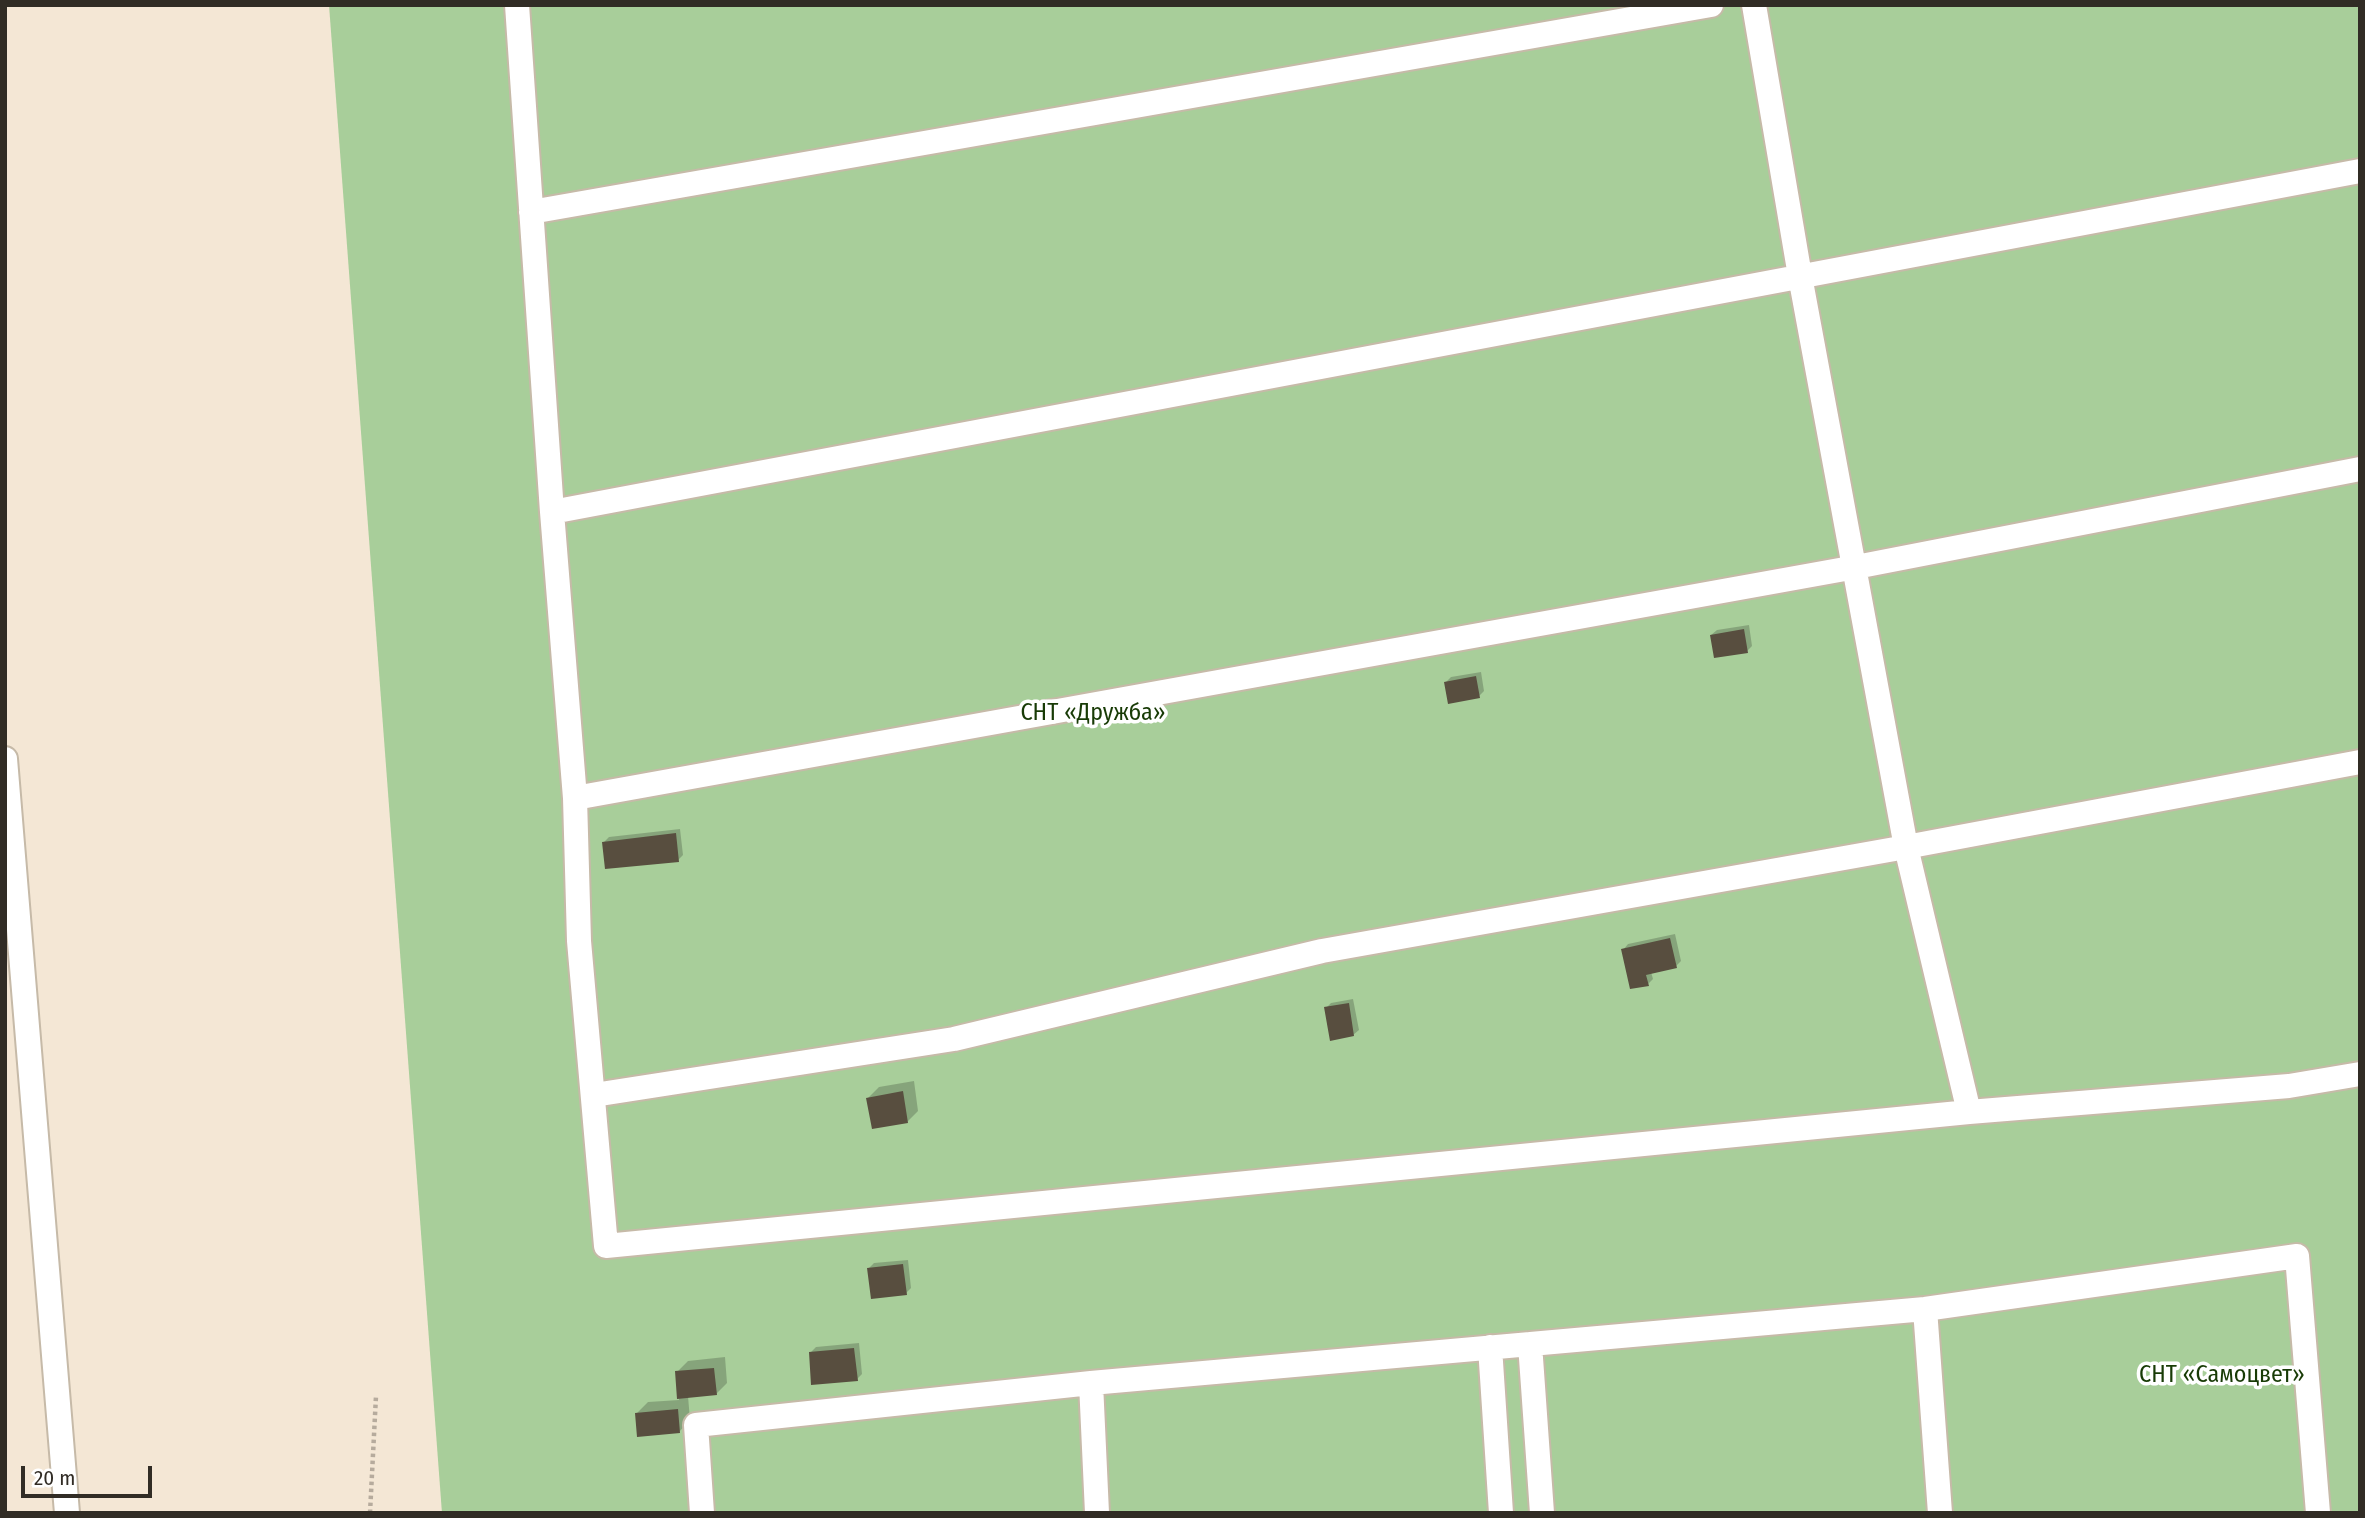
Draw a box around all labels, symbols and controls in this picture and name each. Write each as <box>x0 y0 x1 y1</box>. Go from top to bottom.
park label: СНТ «Дружба» <box>1020 699 1166 727</box>
park label: СНТ «Самоцвет» <box>2139 1361 2305 1389</box>
scale bar <box>24 1452 156 1496</box>
text: 20 m <box>34 1465 75 1491</box>

